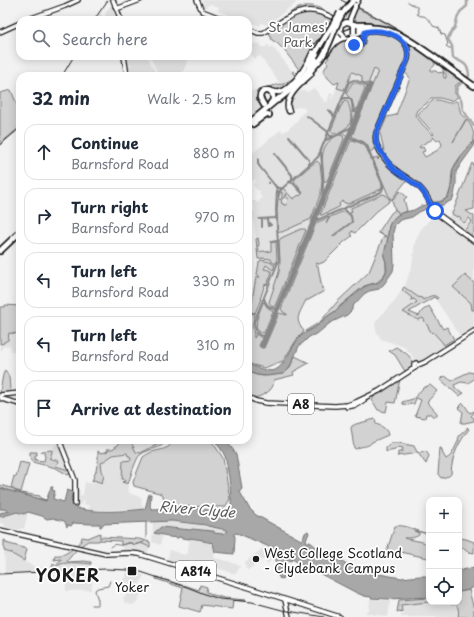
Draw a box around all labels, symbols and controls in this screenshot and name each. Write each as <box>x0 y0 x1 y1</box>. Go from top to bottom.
search box <box>16 16 252 60</box>
park label: St James' Park <box>268 17 328 51</box>
icon: search <box>30 27 52 49</box>
text: Search here <box>62 27 148 50</box>
route end <box>345 36 363 54</box>
text: 32 min <box>32 85 90 111</box>
text: Walk · 2.5 km <box>147 89 236 108</box>
text: Continue <box>71 131 139 154</box>
icon: ahead <box>33 141 55 163</box>
text: 880 m <box>193 143 235 162</box>
text: Barnsford Road <box>71 154 169 173</box>
text: Turn right <box>71 195 148 218</box>
route start <box>426 202 444 220</box>
icon: right <box>33 205 55 227</box>
text: 970 m <box>194 207 235 226</box>
text: Barnsford Road <box>71 218 169 237</box>
text: Turn left <box>71 259 137 282</box>
icon: left <box>33 269 55 291</box>
text: 330 m <box>192 271 235 290</box>
text: Barnsford Road <box>71 282 169 301</box>
text: Turn left <box>71 323 137 346</box>
icon: left <box>33 333 55 355</box>
text: 310 m <box>196 335 235 354</box>
text: Barnsford Road <box>71 346 169 365</box>
road number: A8 <box>288 394 314 414</box>
icon: arrive <box>33 397 55 419</box>
text: Arrive at destination <box>71 397 232 420</box>
water label: River Clyde <box>158 495 237 523</box>
map controls <box>426 497 462 605</box>
button: + <box>426 497 462 533</box>
button: − <box>426 533 462 569</box>
place label: West College Scotland - Clydebank Campus <box>264 543 402 577</box>
marker: West College Scotland - Clydebank Campus <box>251 554 261 564</box>
road number: A814 <box>176 561 216 581</box>
district label: YOKER <box>36 562 100 588</box>
marker: Yoker <box>126 565 138 577</box>
button: locate <box>426 569 462 605</box>
place label: Yoker <box>115 577 150 596</box>

